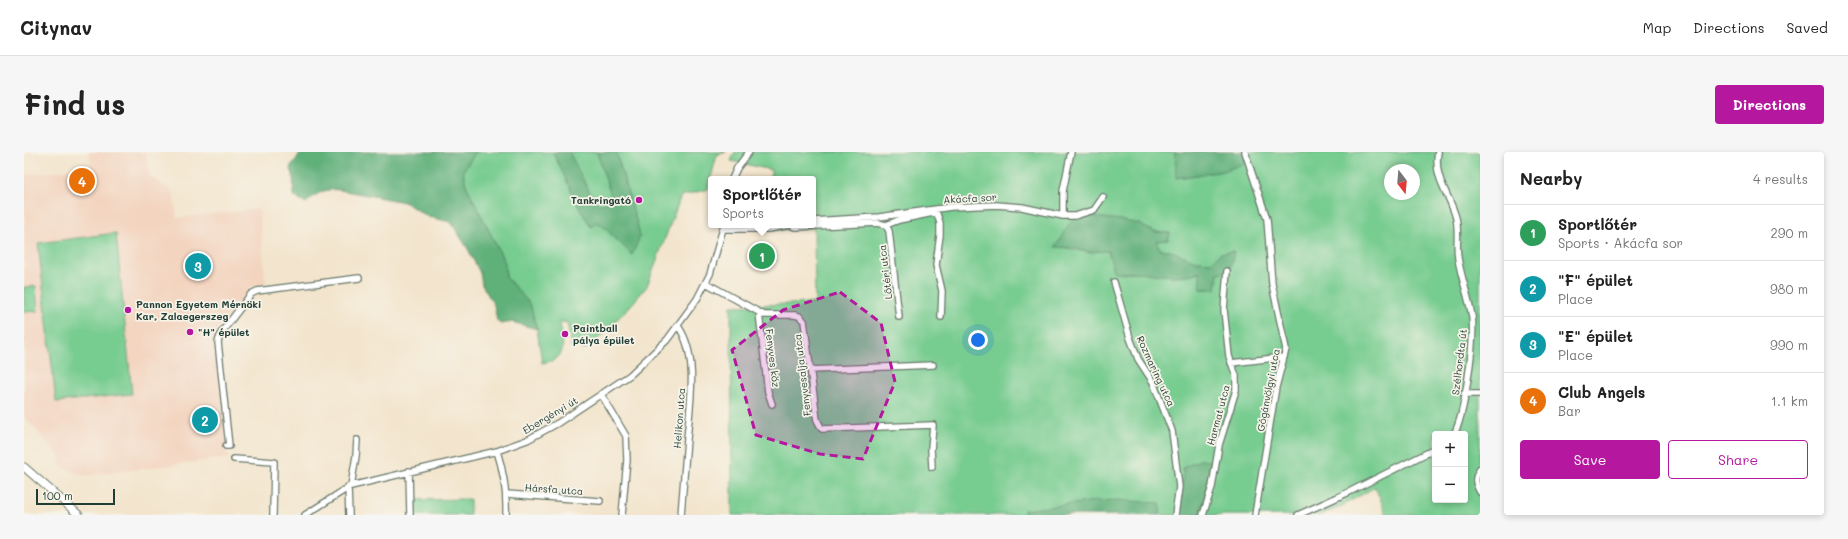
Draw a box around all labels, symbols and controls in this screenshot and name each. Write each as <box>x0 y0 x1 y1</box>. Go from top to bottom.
text: Citynav <box>20 15 92 40</box>
text: Map <box>1643 18 1671 37</box>
text: Directions <box>1693 18 1764 37</box>
text: Saved <box>1786 18 1828 37</box>
button: Directions <box>1715 85 1824 124</box>
text: Find us <box>24 86 125 122</box>
north arrow <box>1384 164 1420 200</box>
pin: 4 <box>69 166 95 196</box>
text: Nearby <box>1520 167 1582 189</box>
text: 4 results <box>1753 170 1808 187</box>
popup <box>708 176 816 228</box>
text: Sportlőtér <box>723 184 802 204</box>
street label: Akácfa sor <box>943 190 997 206</box>
place label: Tankringató <box>571 193 631 207</box>
marker: Tankringató <box>634 195 644 205</box>
text: Sports <box>723 204 764 221</box>
text: Sportlőtér <box>1558 214 1637 234</box>
text: 1 <box>1530 224 1536 241</box>
text: 290 m <box>1771 224 1808 241</box>
text: Sports · Akácfa sor <box>1558 234 1683 251</box>
pin: 1 <box>749 241 775 271</box>
street label: Lőtéri utca <box>875 244 895 300</box>
pin: 3 <box>185 251 211 281</box>
text: "F" épület <box>1558 270 1633 290</box>
text: 2 <box>1529 280 1537 297</box>
text: 980 m <box>1770 280 1808 297</box>
text: Place <box>1558 290 1593 307</box>
place label: Pannon Egyetem Mérnöki Kar, Zalaegerszeg <box>136 297 261 323</box>
marker: Pannon Egyetem Mérnöki Kar, Zalaegerszeg <box>123 305 133 315</box>
place label: Paintball pálya épület <box>573 321 635 347</box>
place label: "H" épület <box>198 325 250 339</box>
text: "E" épület <box>1558 326 1633 346</box>
marker: "H" épület <box>185 327 195 337</box>
street label: Fenyves köz <box>762 328 784 389</box>
street label: Szélhordta út <box>1448 328 1470 396</box>
marker: Paintball pálya épület <box>560 329 570 339</box>
your location <box>968 330 988 350</box>
street label: Fenyvesalja utca <box>790 333 814 417</box>
street label: Rozmaring utca <box>1133 333 1179 409</box>
text: 3 <box>1529 336 1537 353</box>
text: 990 m <box>1770 336 1808 353</box>
text: Place <box>1558 346 1593 363</box>
street label: Gógánvölgyi utca <box>1253 347 1283 433</box>
text: Club Angels <box>1558 382 1645 402</box>
street label: Harmat utca <box>1203 383 1233 447</box>
street label: Helikon utca <box>670 387 688 449</box>
text: 4 <box>1529 392 1537 409</box>
text: 1.1 km <box>1771 392 1808 409</box>
street label: Ebergényi út <box>520 393 580 437</box>
text: Bar <box>1558 402 1581 419</box>
pin: 2 <box>192 405 218 435</box>
map controls <box>1432 431 1468 503</box>
button: + <box>1432 431 1468 467</box>
button: Save <box>1520 440 1660 479</box>
button: Share <box>1668 440 1808 479</box>
button: − <box>1432 467 1468 503</box>
street label: Hársfa utca <box>524 480 584 498</box>
scale bar <box>36 487 115 506</box>
text: 100 m <box>42 488 73 503</box>

